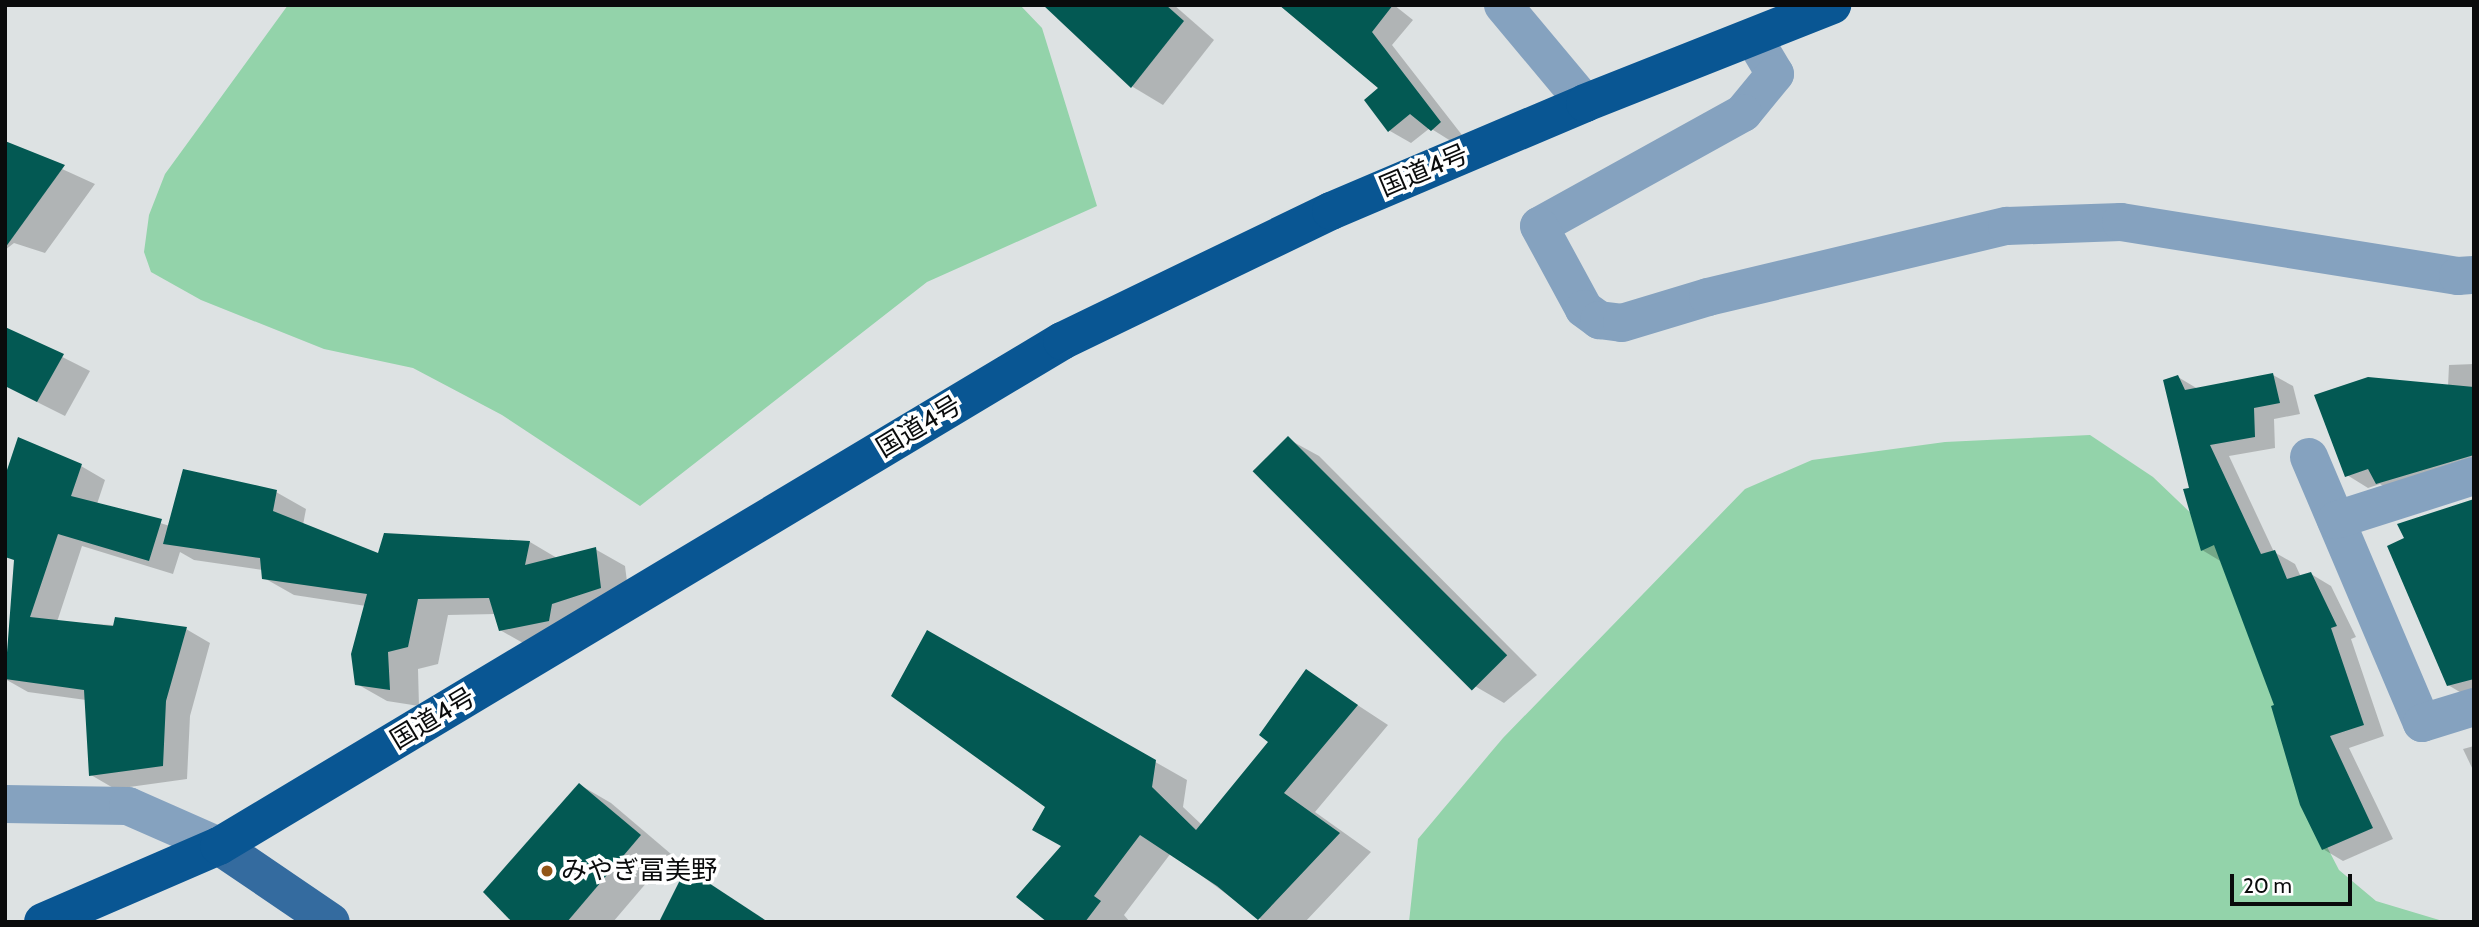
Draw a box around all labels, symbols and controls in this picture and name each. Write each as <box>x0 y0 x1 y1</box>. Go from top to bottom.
street label: 国道4号 <box>1375 138 1473 204</box>
street label: 国道4号 <box>871 390 967 464</box>
street label: 国道4号 <box>385 682 481 756</box>
place label: みやぎ冨美野 <box>561 855 717 887</box>
scale bar <box>2234 860 2356 904</box>
marker: みやぎ冨美野 <box>539 863 555 879</box>
text: 20 m <box>2243 873 2292 898</box>

